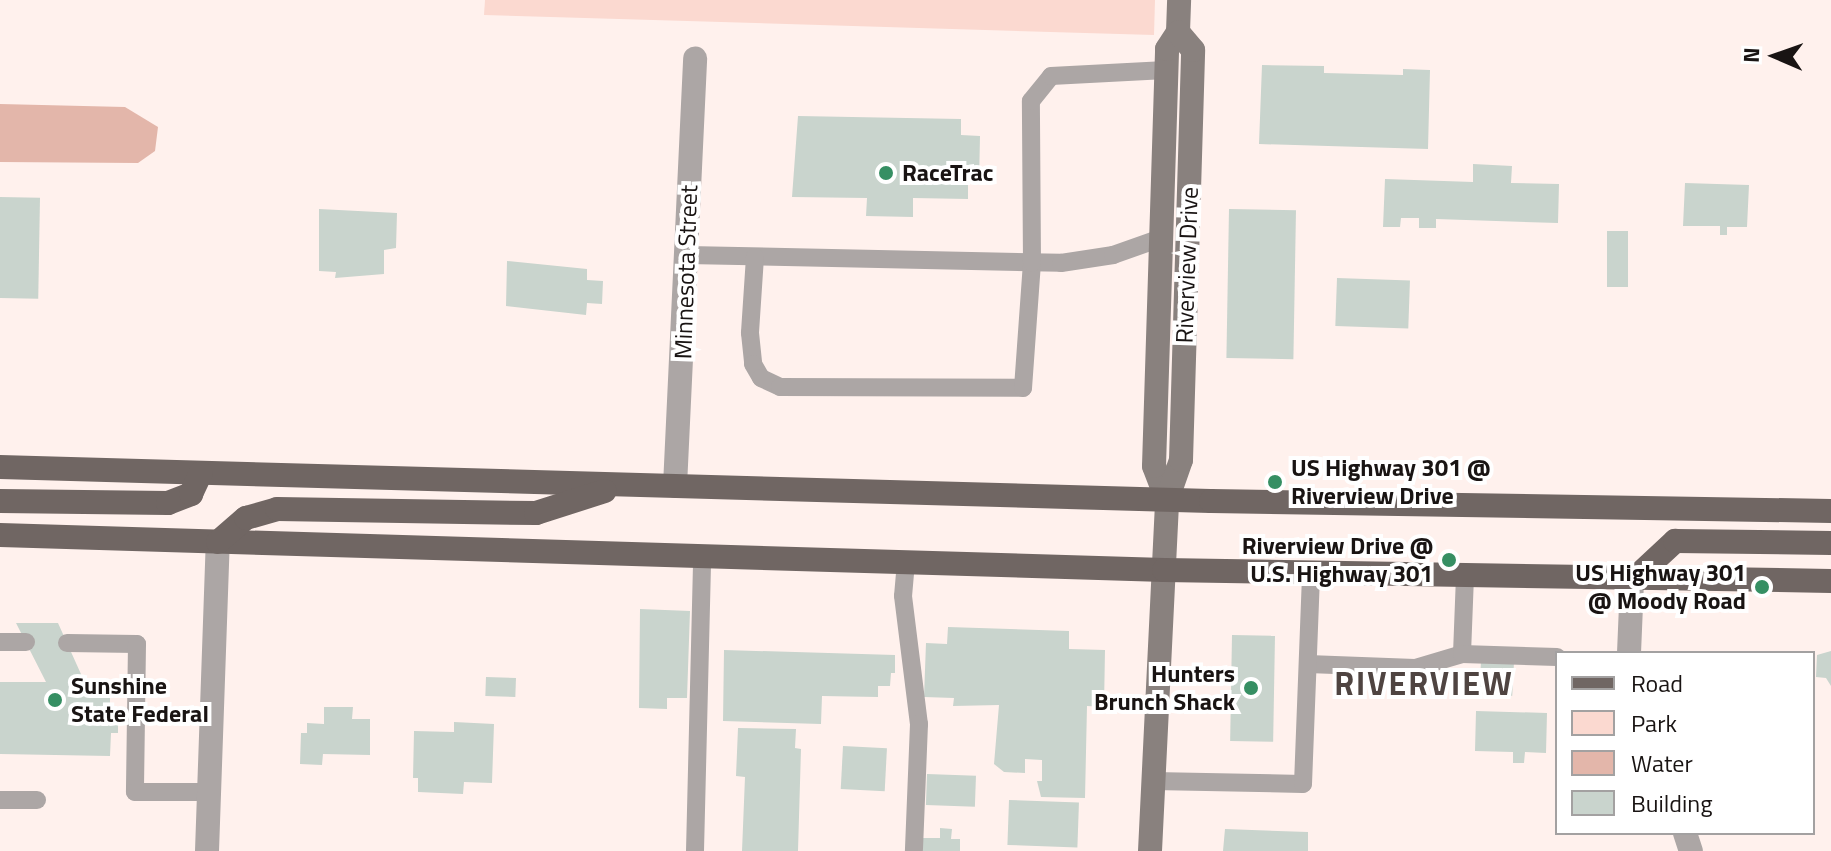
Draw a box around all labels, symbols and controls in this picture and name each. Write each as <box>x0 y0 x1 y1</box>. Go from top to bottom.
north arrow <box>1735 16 1815 96</box>
text: N <box>1734 47 1768 63</box>
place label: RaceTrac <box>902 159 993 187</box>
marker: RaceTrac <box>877 164 895 182</box>
street label: Minnesota Street <box>669 184 703 360</box>
street label: Riverview Drive <box>1170 186 1204 344</box>
place label: US Highway 301 @ Riverview Drive <box>1291 454 1490 510</box>
marker: US Highway 301 @ Riverview Drive <box>1266 473 1284 491</box>
place label: Riverview Drive @ U.S. Highway 301 <box>1242 532 1433 588</box>
marker: Riverview Drive @ U.S. Highway 301 <box>1440 551 1458 569</box>
place label: US Highway 301 @ Moody Road <box>1575 559 1746 615</box>
marker: US Highway 301 @ Moody Road <box>1753 578 1771 596</box>
legend <box>1555 651 1815 835</box>
place label: Hunters Brunch Shack <box>1094 660 1235 716</box>
district label: RIVERVIEW <box>1334 664 1514 702</box>
text: Road <box>1631 665 1683 701</box>
place label: Sunshine State Federal <box>71 672 209 728</box>
marker: Hunters Brunch Shack <box>1242 679 1260 697</box>
marker: Sunshine State Federal <box>46 691 64 709</box>
text: Park <box>1631 705 1677 741</box>
text: Water <box>1631 745 1693 781</box>
text: Building <box>1631 785 1713 821</box>

